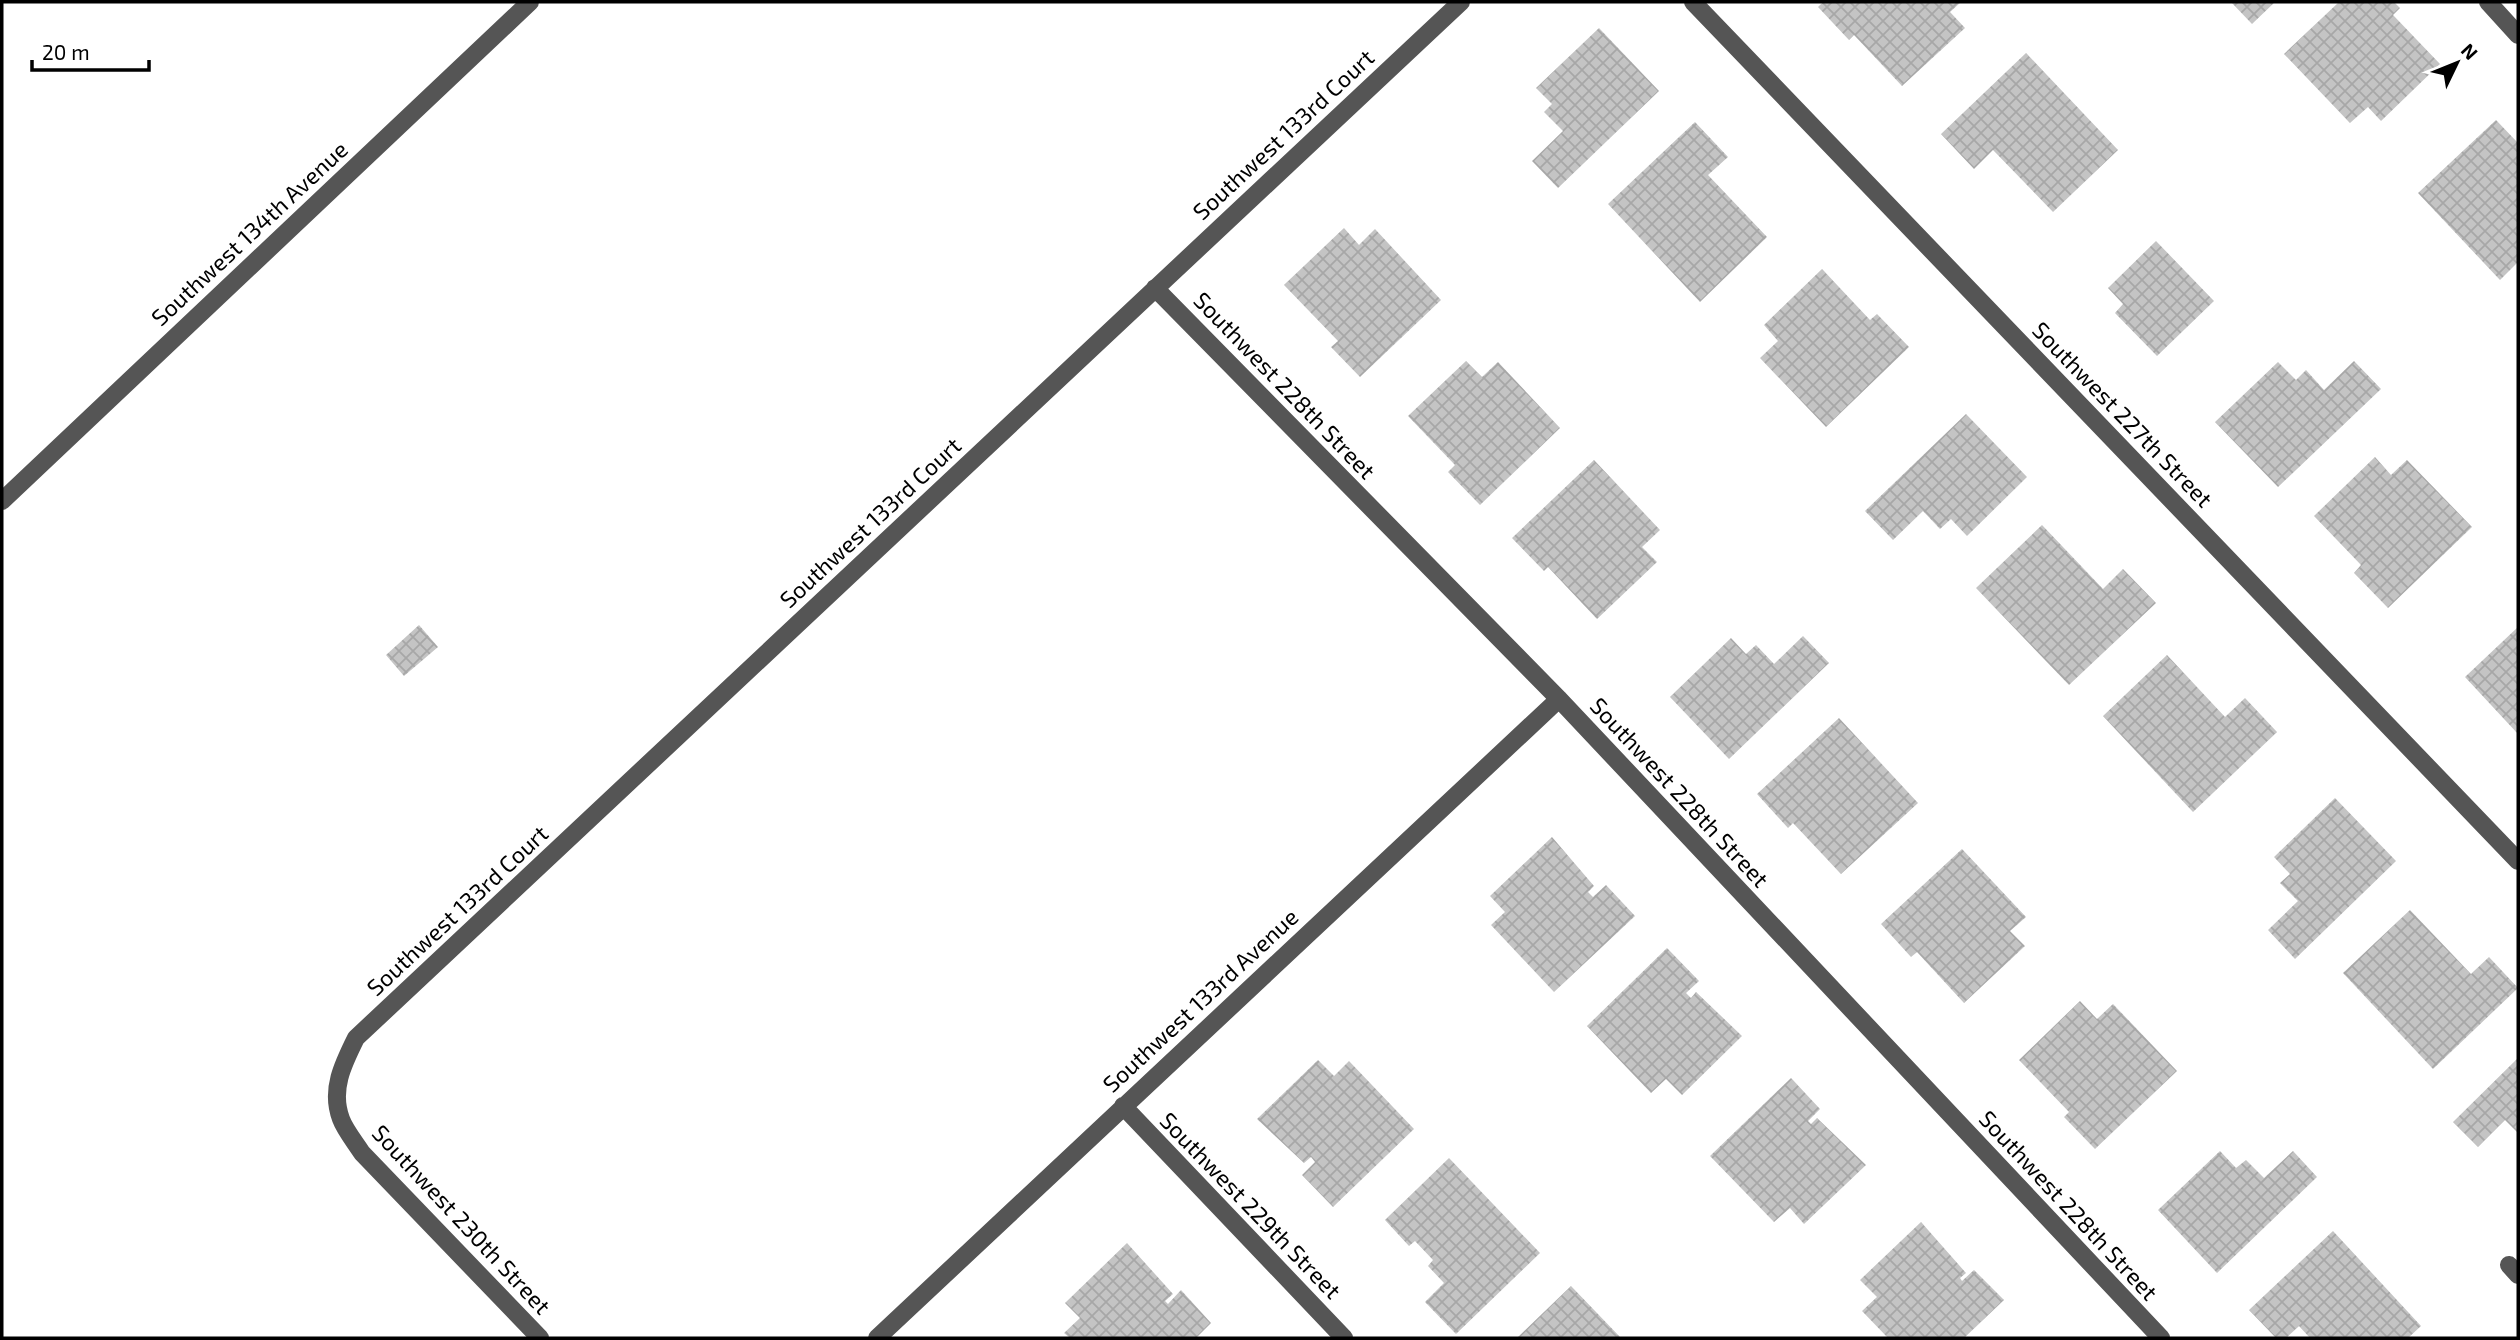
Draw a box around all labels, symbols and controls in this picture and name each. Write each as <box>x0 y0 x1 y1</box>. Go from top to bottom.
scale bar <box>32 28 149 72</box>
north arrow <box>2422 28 2492 98</box>
text: N <box>2457 38 2483 64</box>
text: 20 m <box>42 39 90 64</box>
street label: Southwest 133rd Court <box>1187 43 1379 225</box>
street label: Southwest 134th Avenue <box>145 135 353 331</box>
street label: Southwest 228th Street <box>1188 286 1382 484</box>
street label: Southwest 227th Street <box>2027 315 2219 513</box>
street label: Southwest 133rd Court <box>774 431 966 613</box>
street label: Southwest 228th Street <box>1585 691 1775 893</box>
street label: Southwest 133rd Court <box>361 819 553 1001</box>
street label: Southwest 133rd Avenue <box>1097 902 1303 1098</box>
street label: Southwest 228th Street <box>1974 1104 2164 1306</box>
street label: Southwest 229th Street <box>1155 1106 1347 1304</box>
street label: Southwest 230th Street <box>367 1118 557 1320</box>

